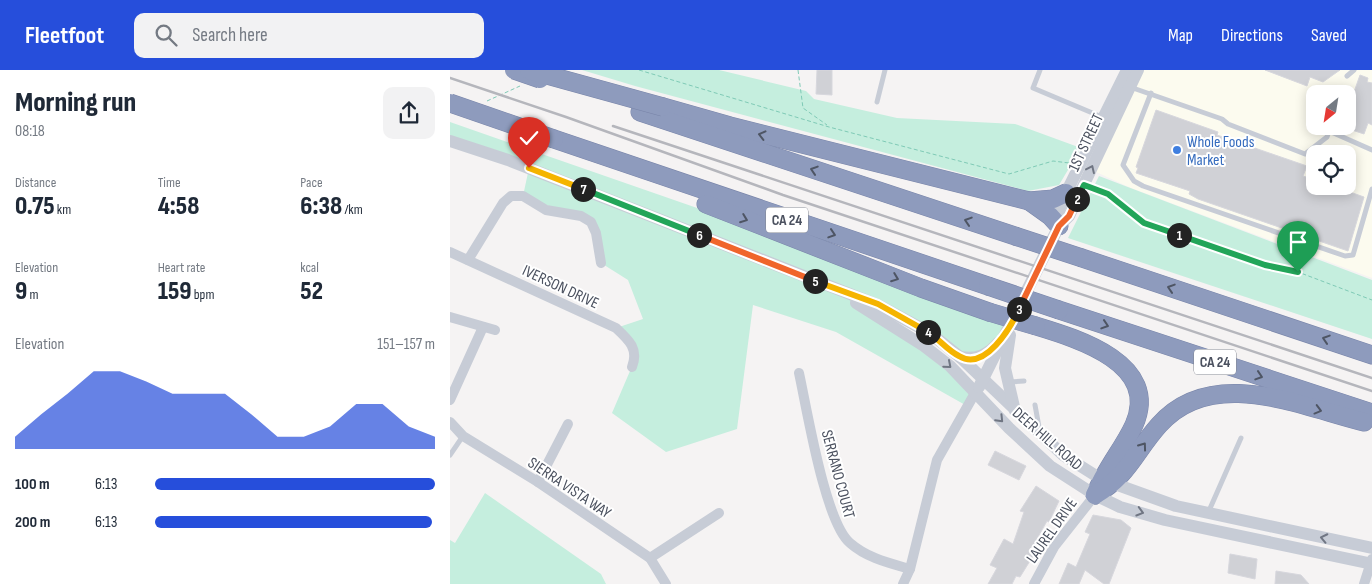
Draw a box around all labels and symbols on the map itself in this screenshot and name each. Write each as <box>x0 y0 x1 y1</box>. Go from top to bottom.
north arrow <box>1306 85 1356 135</box>
street label: 1ST STREET <box>1065 110 1108 175</box>
pin <box>508 117 550 168</box>
one-way arrow <box>759 130 767 140</box>
place label: Whole Foods Market <box>1187 133 1255 170</box>
marker: Whole Foods Market <box>1171 144 1183 156</box>
one-way arrow <box>1085 165 1095 174</box>
one-way arrow <box>810 166 819 176</box>
pin: 7 <box>570 176 596 202</box>
pin: 2 <box>1064 186 1090 212</box>
road number: CA 24 <box>766 208 808 232</box>
one-way arrow <box>739 213 748 223</box>
one-way arrow <box>965 217 973 227</box>
pin <box>1277 221 1319 272</box>
pin: 6 <box>686 222 712 248</box>
pin: 1 <box>1166 222 1192 248</box>
one-way arrow <box>827 228 835 238</box>
street label: IVERSON DRIVE <box>519 261 602 313</box>
pin: 5 <box>802 268 828 294</box>
one-way arrow <box>890 272 899 282</box>
one-way arrow <box>1168 284 1176 294</box>
pin: 3 <box>1006 296 1032 322</box>
one-way arrow <box>1100 319 1109 329</box>
pin: 4 <box>916 320 940 344</box>
one-way arrow <box>1322 335 1330 345</box>
road number: CA 24 <box>1194 350 1236 374</box>
one-way arrow <box>942 359 951 368</box>
one-way arrow <box>1255 370 1263 380</box>
street label: DEER HILL ROAD <box>1008 404 1086 475</box>
one-way arrow <box>1314 405 1322 415</box>
one-way arrow <box>994 414 1003 423</box>
street label: SERRANO COURT <box>817 428 859 521</box>
one-way arrow <box>1137 442 1146 452</box>
street label: SIERRA VISTA WAY <box>524 454 615 523</box>
street label: LAUREL DRIVE <box>1023 494 1082 567</box>
one-way arrow <box>1135 507 1144 517</box>
one-way arrow <box>1320 533 1329 544</box>

